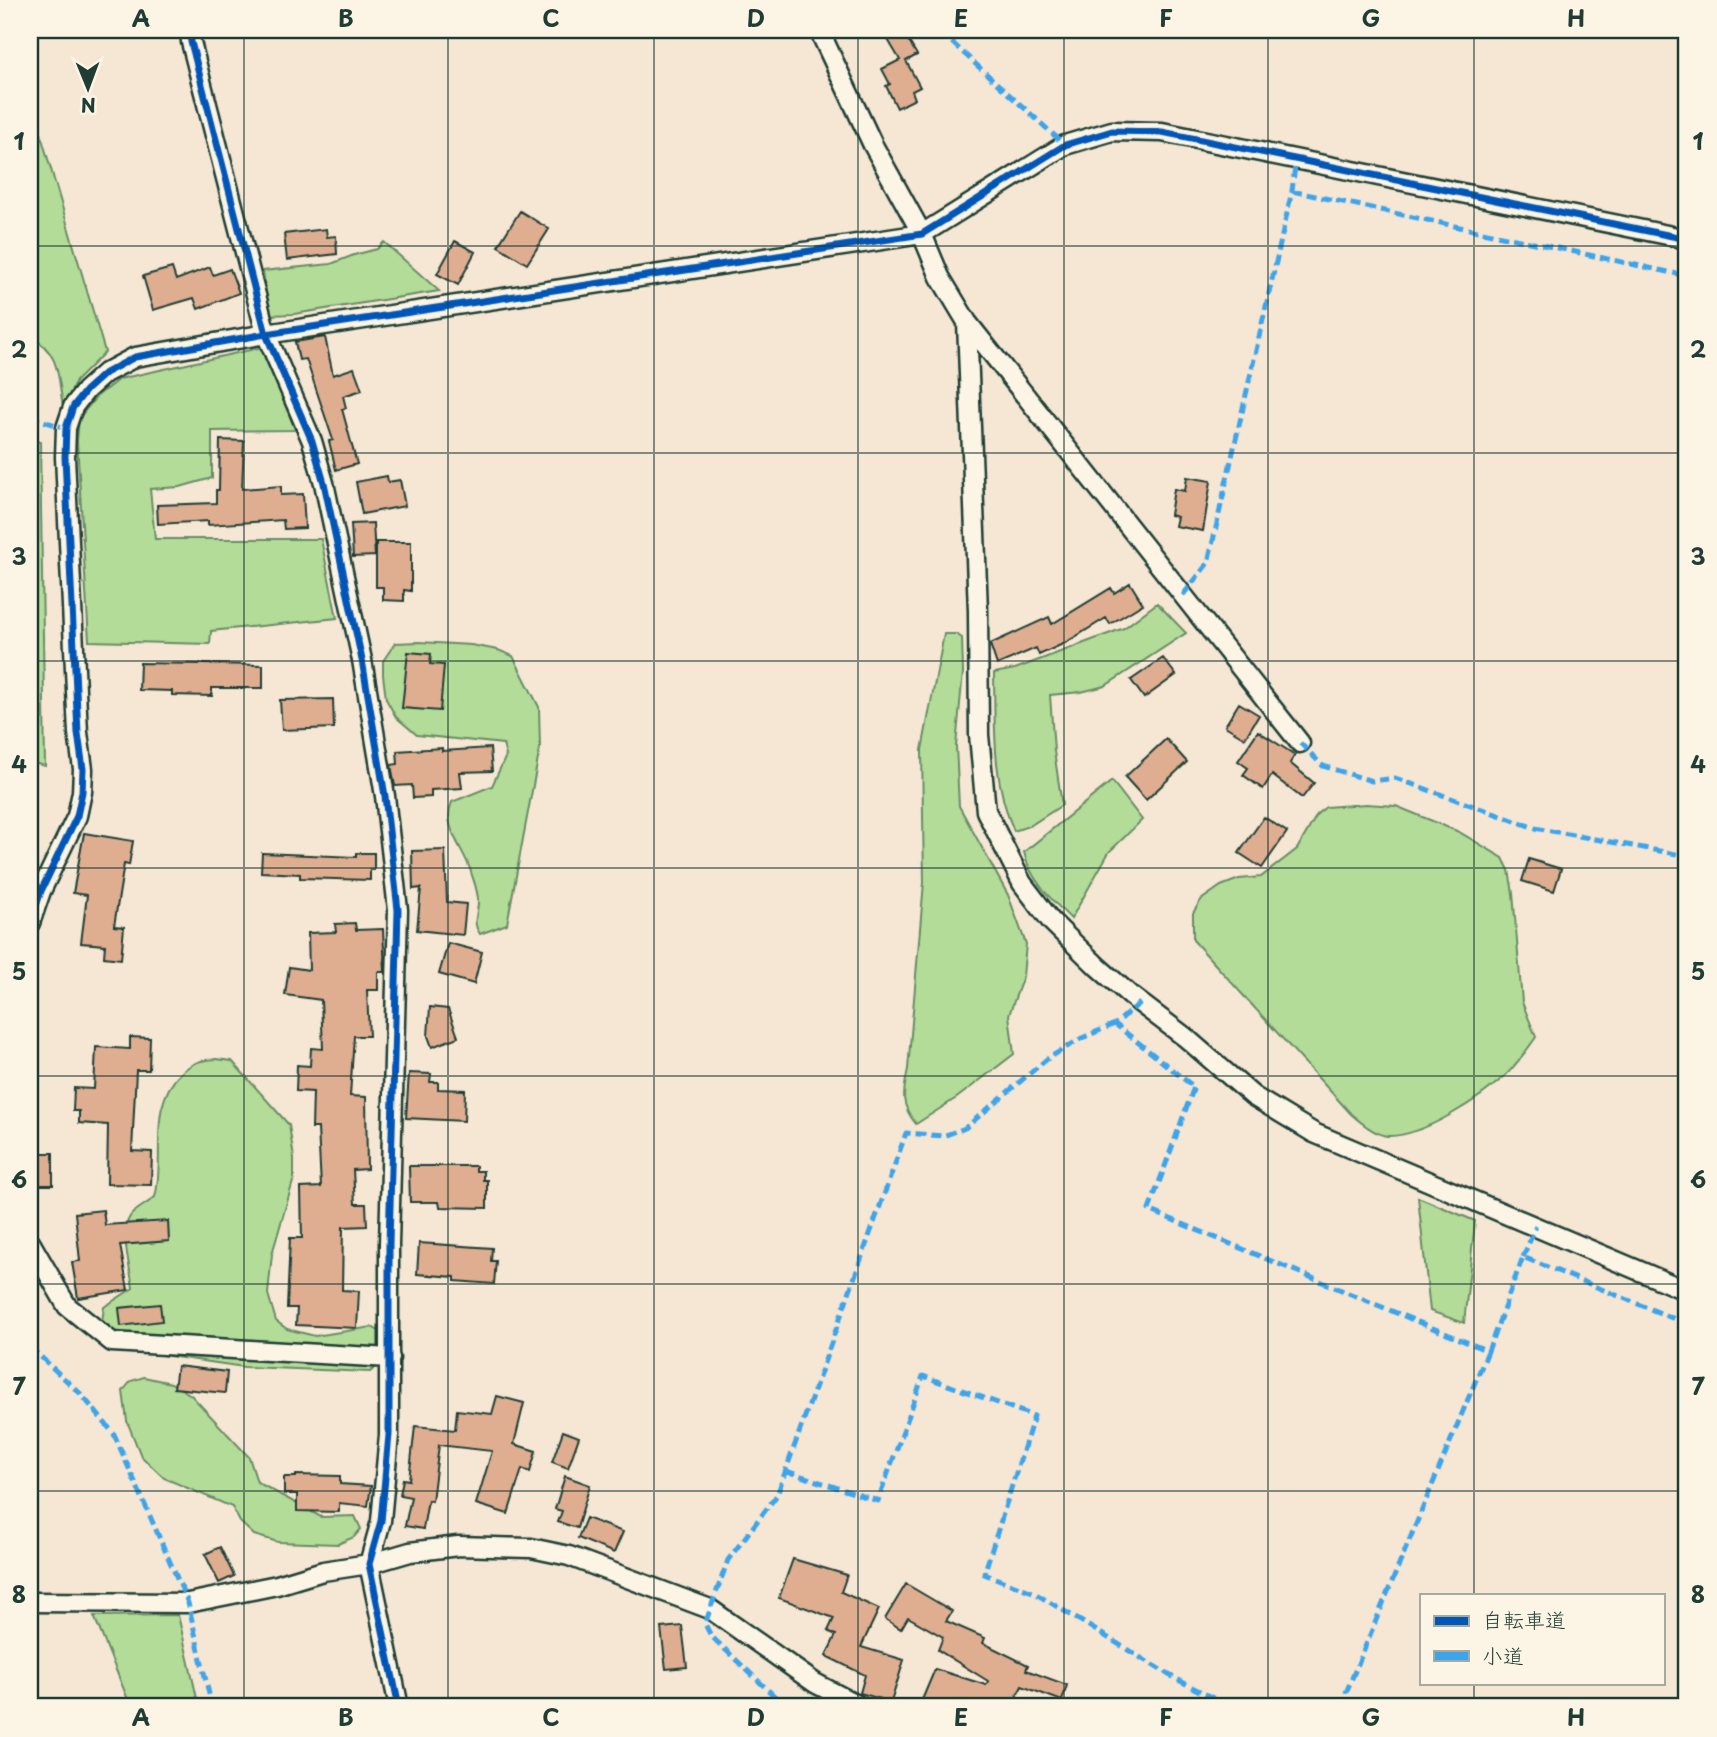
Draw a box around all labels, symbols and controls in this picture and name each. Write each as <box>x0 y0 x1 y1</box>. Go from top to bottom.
text: A <box>132 0 150 35</box>
text: B <box>338 0 354 35</box>
text: C <box>542 0 560 35</box>
text: D <box>747 0 765 35</box>
text: E <box>954 0 968 35</box>
text: F <box>1159 0 1173 35</box>
text: G <box>1362 0 1380 35</box>
text: H <box>1567 0 1585 35</box>
north arrow <box>52 52 122 122</box>
text: N <box>81 92 96 120</box>
text: 1 <box>14 123 25 158</box>
text: 1 <box>1693 123 1704 158</box>
text: 2 <box>11 331 27 366</box>
text: 2 <box>1690 331 1706 366</box>
text: 3 <box>11 538 27 573</box>
text: 3 <box>1690 538 1706 573</box>
text: 4 <box>11 746 27 781</box>
text: 4 <box>1690 746 1706 781</box>
text: 5 <box>12 953 26 988</box>
text: 5 <box>1691 953 1705 988</box>
text: 6 <box>11 1161 27 1196</box>
text: 6 <box>1690 1161 1706 1196</box>
text: 7 <box>12 1368 26 1403</box>
text: 7 <box>1691 1368 1705 1403</box>
text: 8 <box>12 1576 26 1611</box>
text: 8 <box>1691 1576 1705 1611</box>
legend <box>1420 1594 1664 1684</box>
text: 自転車道 <box>1482 1603 1566 1635</box>
text: 小道 <box>1482 1639 1524 1671</box>
text: A <box>132 1699 150 1734</box>
text: B <box>338 1699 354 1734</box>
text: C <box>542 1699 560 1734</box>
text: D <box>747 1699 765 1734</box>
text: E <box>954 1699 968 1734</box>
text: F <box>1159 1699 1173 1734</box>
text: G <box>1362 1699 1380 1734</box>
text: H <box>1567 1699 1585 1734</box>

